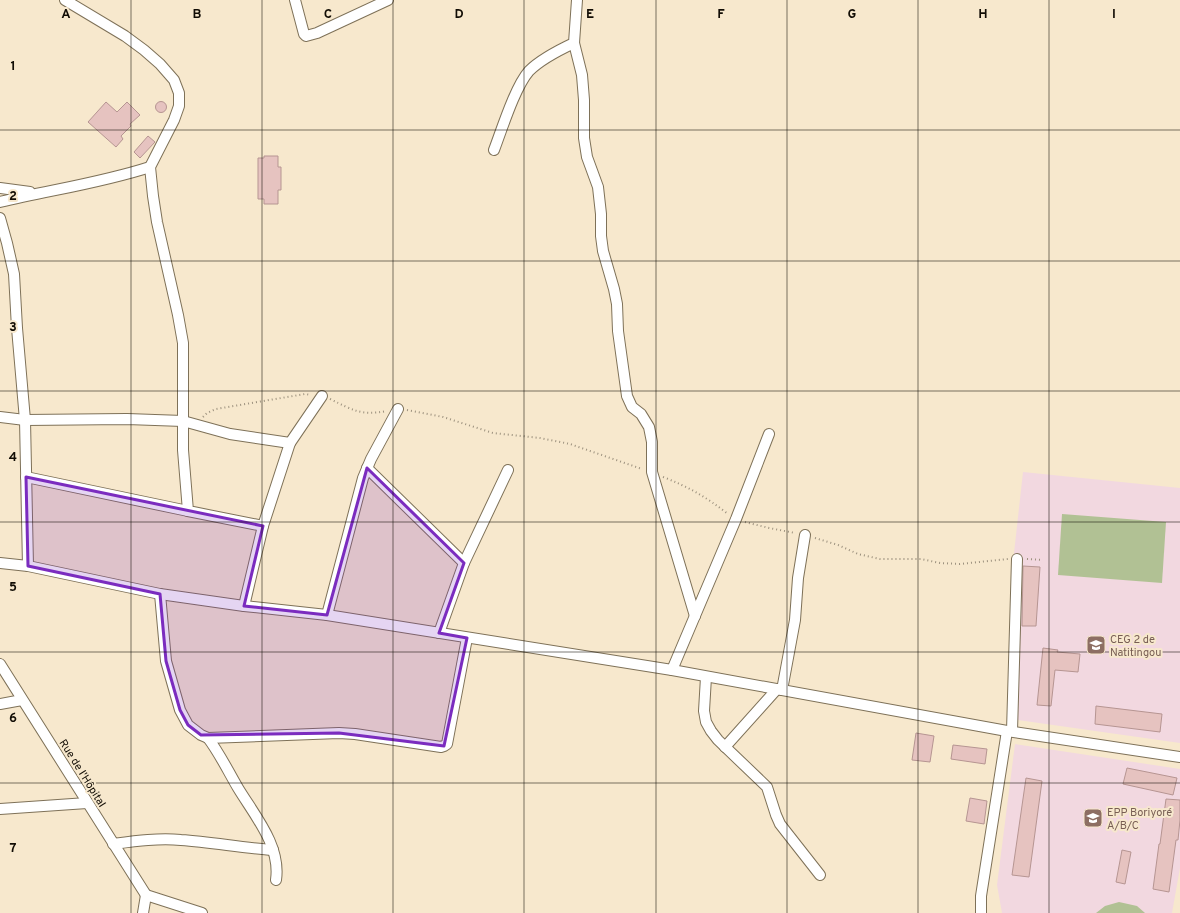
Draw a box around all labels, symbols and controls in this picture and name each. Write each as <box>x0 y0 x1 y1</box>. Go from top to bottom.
text: A <box>61 7 71 23</box>
text: B <box>193 7 202 23</box>
text: C <box>324 7 332 23</box>
text: D <box>454 7 464 23</box>
text: E <box>586 7 594 23</box>
text: F <box>717 7 725 23</box>
text: G <box>848 7 857 23</box>
text: H <box>978 7 988 23</box>
text: I <box>1112 7 1116 23</box>
text: 1 <box>10 59 16 75</box>
text: 2 <box>9 189 17 205</box>
text: 3 <box>9 320 17 336</box>
text: 4 <box>9 450 17 466</box>
text: 5 <box>9 580 17 596</box>
place label: CEG 2 de Natitingou <box>1110 633 1161 660</box>
school or university icon: CEG 2 de Natitingou <box>1085 634 1107 656</box>
text: 6 <box>9 711 17 727</box>
street label: Rue de l'Hôpital <box>56 737 109 810</box>
place label: EPP Boriyoré A/B/C <box>1107 806 1172 833</box>
school or university icon: EPP Boriyoré A/B/C <box>1082 807 1104 829</box>
text: 7 <box>10 841 17 857</box>

